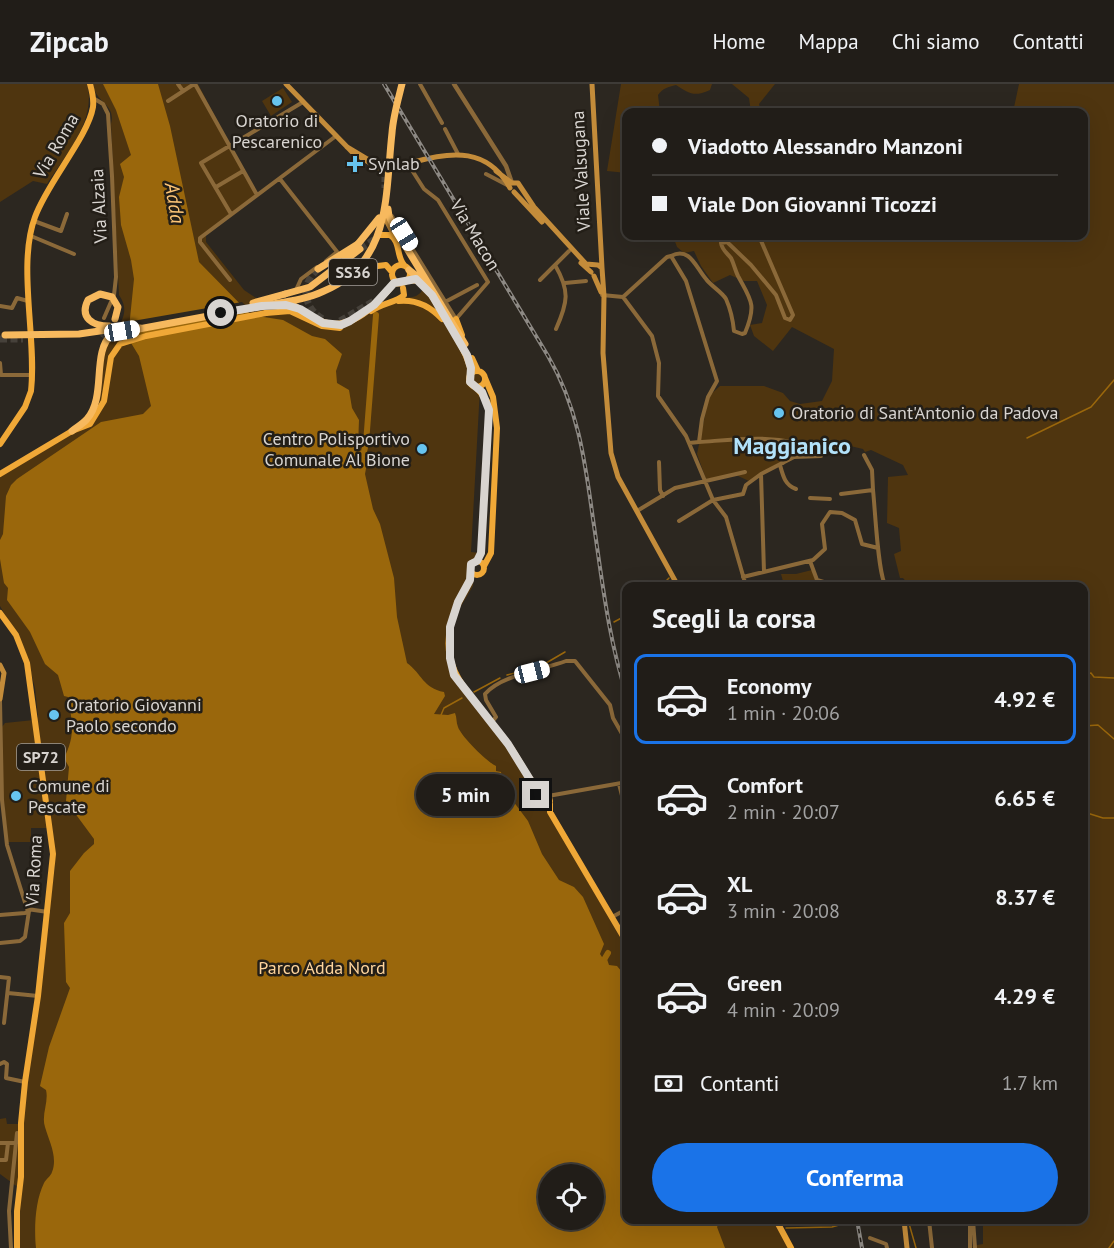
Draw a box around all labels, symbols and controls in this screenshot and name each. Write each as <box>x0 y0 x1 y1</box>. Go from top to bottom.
text: Zipcab <box>30 23 109 60</box>
text: Home <box>712 28 766 55</box>
text: Mappa <box>799 28 859 55</box>
text: Chi siamo <box>892 28 980 55</box>
text: Contatti <box>1013 28 1084 55</box>
marker: Oratorio di Pescarenico <box>270 94 284 108</box>
street label: Via Roma <box>27 109 83 183</box>
place label: Oratorio di Pescarenico <box>232 109 322 153</box>
street label: Viale Valsugana <box>566 110 595 233</box>
text: Viadotto Alessandro Manzoni <box>688 132 963 160</box>
place label: Synlab <box>368 152 420 175</box>
marker: Synlab <box>346 155 364 173</box>
street label: Via Alzaia <box>85 168 112 245</box>
water label: Adda <box>159 180 191 226</box>
text: Viale Don Giovanni Ticozzi <box>688 190 937 218</box>
street label: Via Macon <box>445 194 506 275</box>
car <box>387 214 421 254</box>
road number: SS36 <box>329 259 377 285</box>
route start <box>207 299 234 326</box>
car <box>103 319 141 343</box>
place label: Oratorio di Sant'Antonio da Padova <box>791 401 1058 424</box>
marker: Oratorio di Sant'Antonio da Padova <box>772 406 786 420</box>
place label: Centro Polisportivo Comunale Al Bione <box>263 427 410 471</box>
district label: Maggianico <box>733 430 851 461</box>
marker: Centro Polisportivo Comunale Al Bione <box>415 442 429 456</box>
text: Scegli la corsa <box>652 601 816 635</box>
car <box>512 659 552 685</box>
icon: car <box>655 672 709 726</box>
text: Economy <box>727 672 811 700</box>
text: 4.92 € <box>994 685 1055 713</box>
place label: Oratorio Giovanni Paolo secondo <box>66 693 202 737</box>
text: 1 min · 20:06 <box>727 700 840 726</box>
marker: Oratorio Giovanni Paolo secondo <box>47 708 61 722</box>
road number: SP72 <box>17 744 65 770</box>
icon: car <box>655 771 709 825</box>
text: Comfort <box>727 771 803 799</box>
place label: Comune di Pescate <box>28 774 110 818</box>
callout: 5 min <box>416 774 515 816</box>
route end <box>522 781 549 808</box>
text: 5 min <box>441 782 490 808</box>
text: 6.65 € <box>994 784 1055 812</box>
marker: Comune di Pescate <box>9 789 23 803</box>
text: 2 min · 20:07 <box>727 799 840 825</box>
street label: Via Roma <box>20 835 47 908</box>
icon: car <box>655 870 709 924</box>
text: XL <box>727 870 752 898</box>
text: 8.37 € <box>995 883 1055 911</box>
text: 3 min · 20:08 <box>727 898 840 924</box>
park label: Parco Adda Nord <box>258 956 386 979</box>
icon: car <box>655 969 709 1023</box>
text: Green <box>727 969 782 997</box>
text: 4.29 € <box>994 982 1055 1010</box>
text: 4 min · 20:09 <box>727 997 840 1023</box>
icon: cash <box>652 1067 685 1100</box>
text: Contanti <box>700 1069 779 1097</box>
text: 1.7 km <box>1002 1070 1058 1096</box>
button: Conferma <box>652 1143 1058 1212</box>
map controls <box>538 1164 604 1230</box>
button: locate <box>538 1164 604 1230</box>

